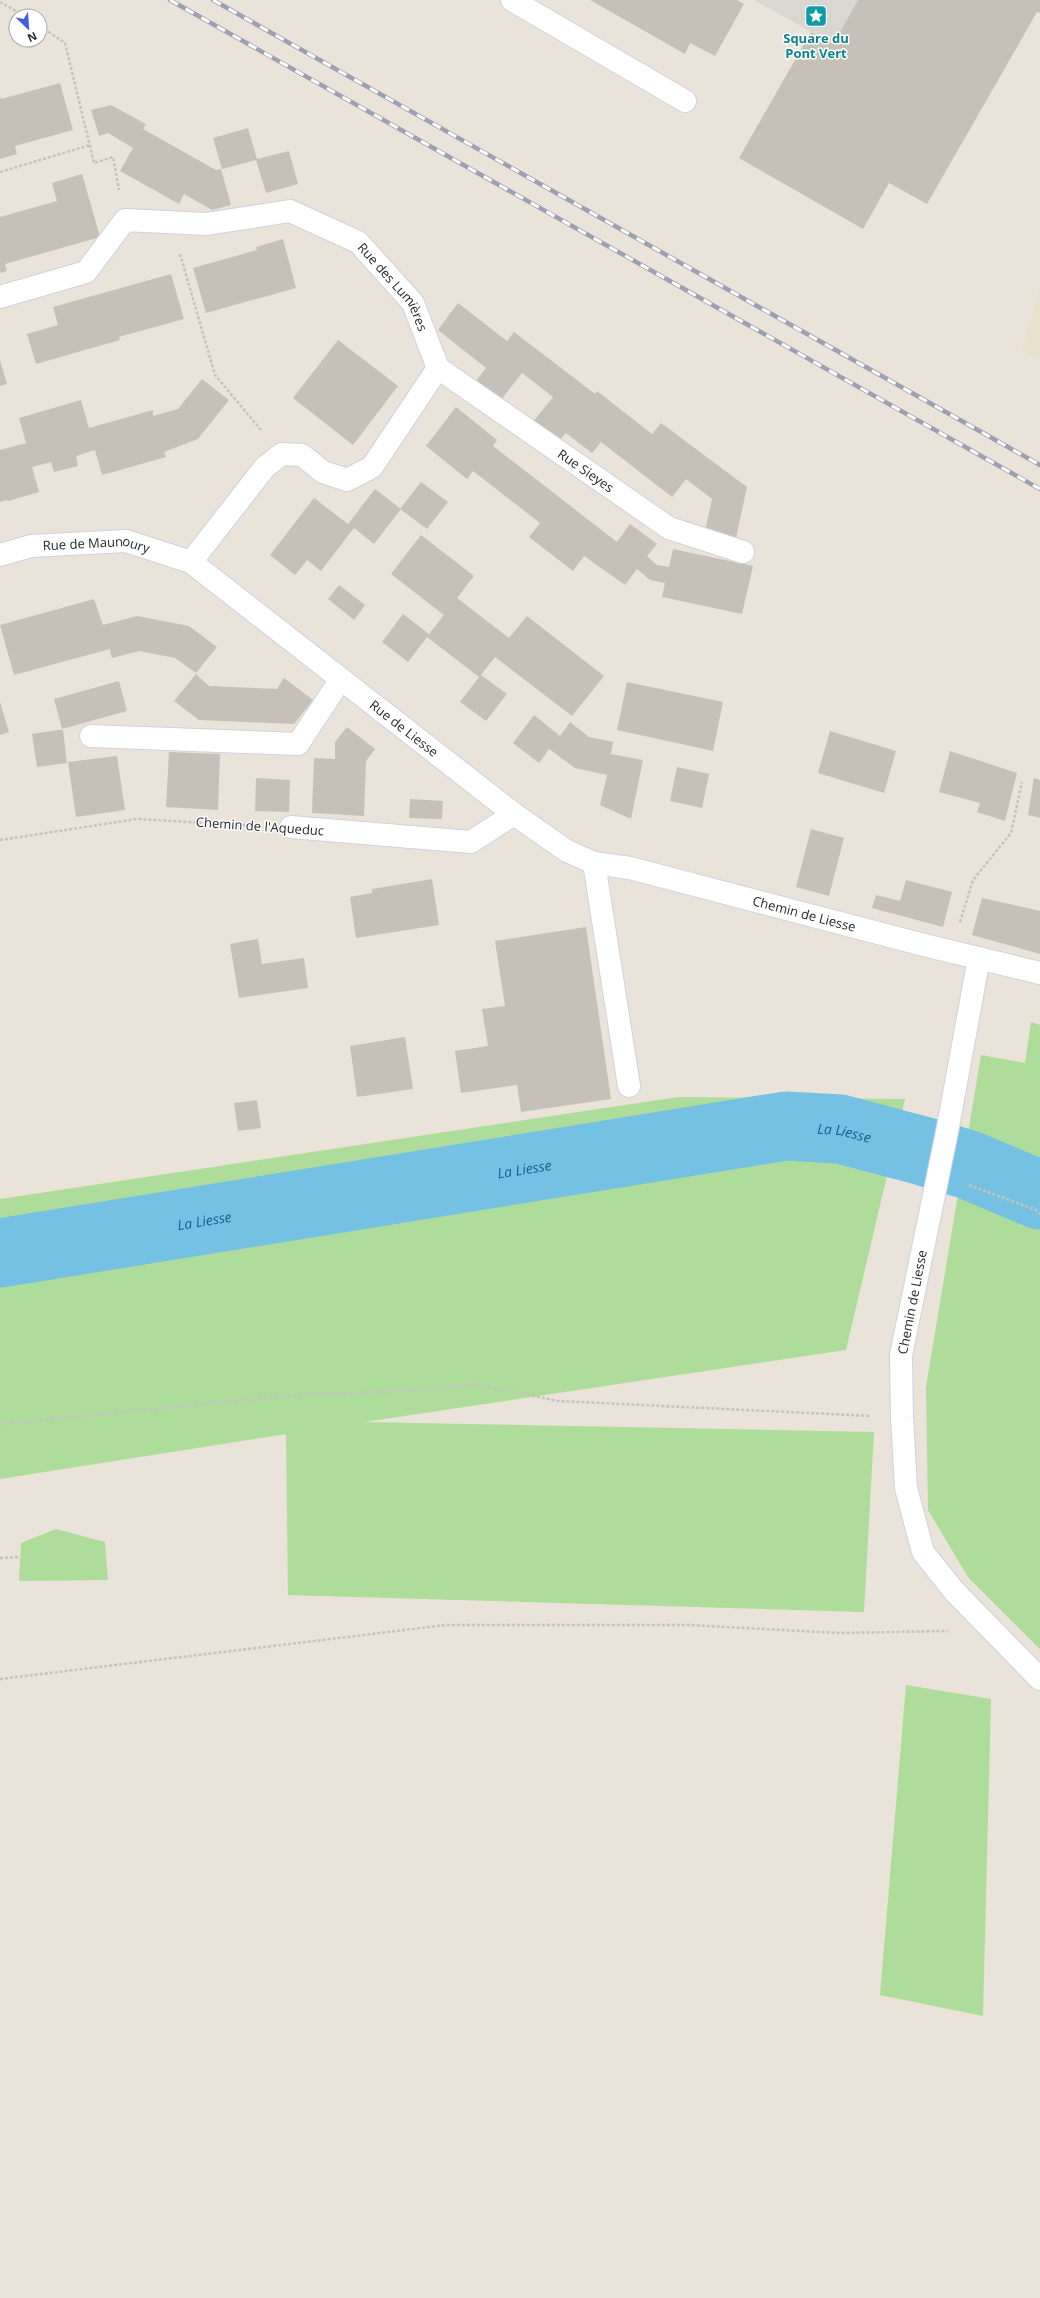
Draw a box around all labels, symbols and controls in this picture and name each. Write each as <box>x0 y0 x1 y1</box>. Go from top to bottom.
place icon: Square du Pont Vert <box>803 3 829 29</box>
north arrow <box>8 8 48 48</box>
text: N <box>25 29 40 46</box>
place label: Square du Pont Vert <box>783 29 849 62</box>
street label: Rue des Lumières <box>354 239 432 334</box>
street label: Rue Sieyes <box>554 445 618 496</box>
street label: Rue de Maunoury <box>42 531 153 557</box>
street label: Rue de Liesse <box>366 696 442 761</box>
street label: Chemin de l'Aqueduc <box>195 813 325 839</box>
street label: Chemin de Liesse <box>751 891 858 936</box>
water label: La Liesse <box>817 1118 873 1146</box>
water label: La Liesse <box>496 1155 553 1182</box>
water label: La Liesse <box>176 1206 233 1234</box>
street label: Chemin de Liesse <box>893 1248 931 1356</box>

